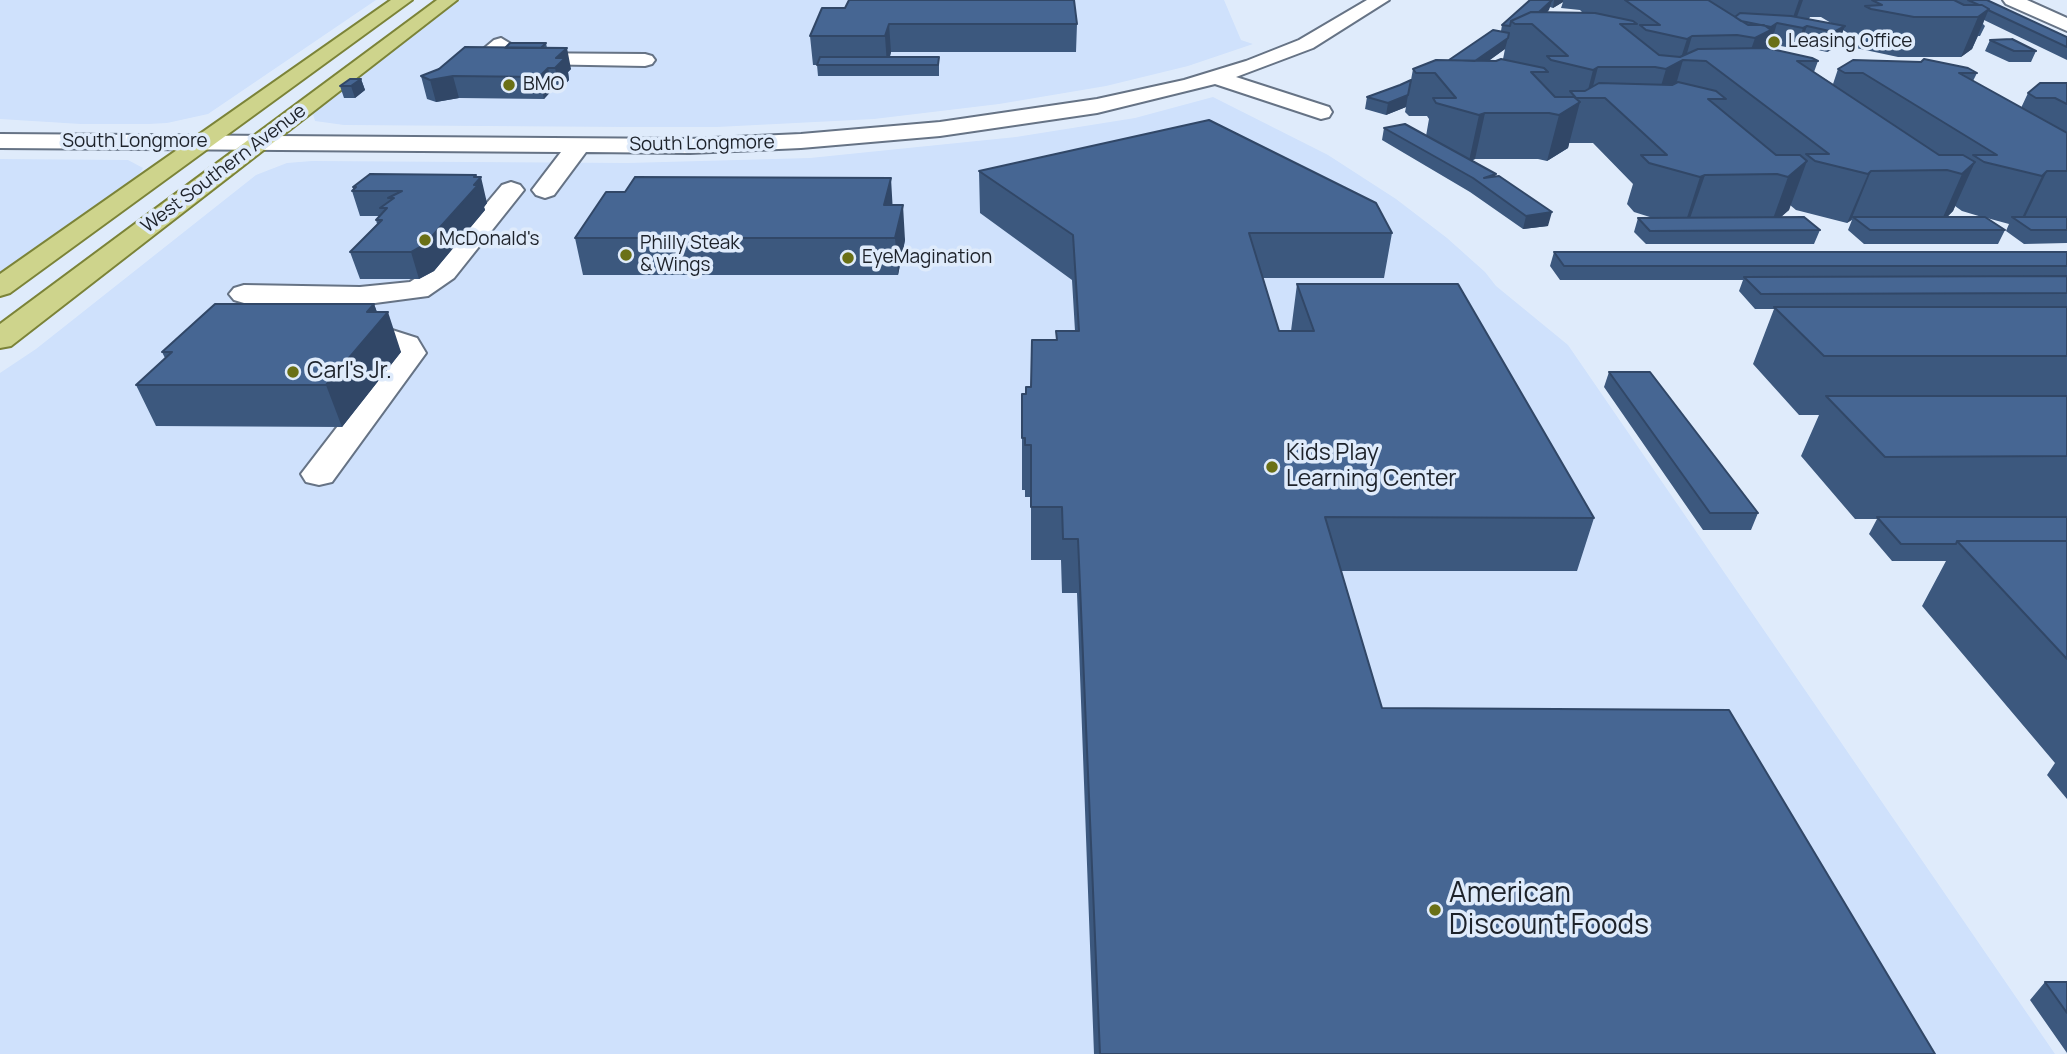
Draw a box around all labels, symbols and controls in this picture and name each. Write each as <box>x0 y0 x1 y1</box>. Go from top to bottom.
place label: Leasing Office <box>1788 31 1912 53</box>
marker: Leasing Office <box>1766 34 1782 50</box>
place label: BMO <box>523 74 564 96</box>
marker: BMO <box>501 77 517 93</box>
street label: West Southern Avenue <box>137 100 311 238</box>
street label: South Longmore <box>62 131 208 153</box>
street label: South Longmore <box>629 131 775 157</box>
place label: McDonald's <box>439 229 540 251</box>
marker: McDonald's <box>417 232 433 248</box>
place label: Philly Steak & Wings <box>640 233 740 277</box>
marker: Philly Steak & Wings <box>618 247 634 263</box>
place label: EyeMagination <box>862 247 992 269</box>
marker: EyeMagination <box>840 250 856 266</box>
place label: Carl's Jr. <box>307 358 392 386</box>
marker: Carl's Jr. <box>285 364 301 380</box>
place label: Kids Play Learning Center <box>1286 440 1457 494</box>
marker: Kids Play Learning Center <box>1264 459 1280 475</box>
place label: American Discount Foods <box>1449 877 1649 943</box>
marker: American Discount Foods <box>1427 902 1443 918</box>

